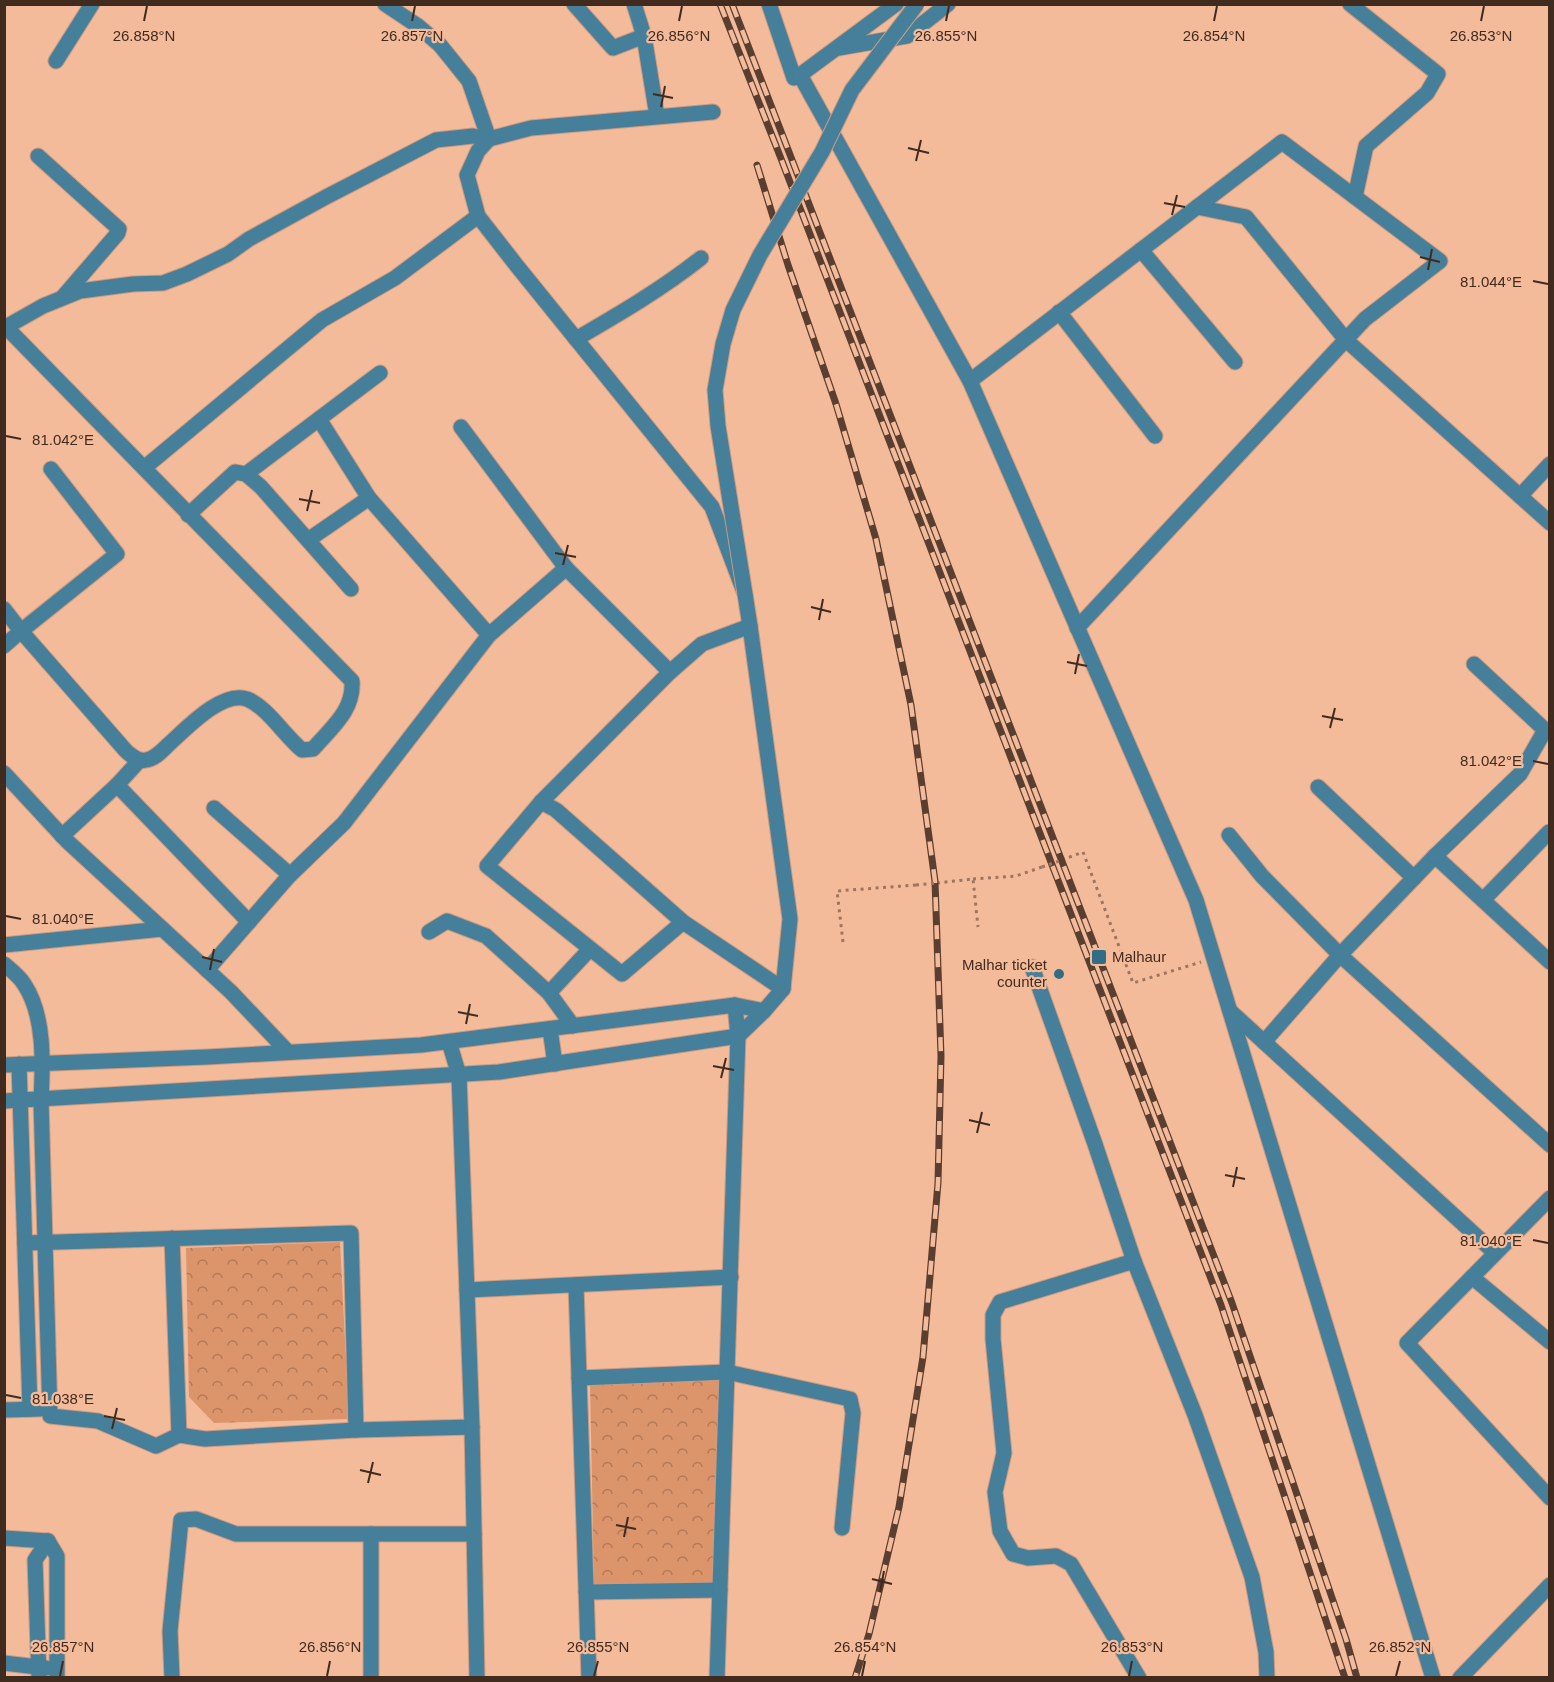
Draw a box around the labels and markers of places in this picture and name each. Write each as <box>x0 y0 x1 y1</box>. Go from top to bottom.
marker: Malhaur <box>1090 948 1108 966</box>
place label: Malhaur <box>1112 948 1166 965</box>
place label: Malhar ticket counter <box>962 956 1048 990</box>
marker: Malhar ticket counter <box>1052 967 1066 981</box>

